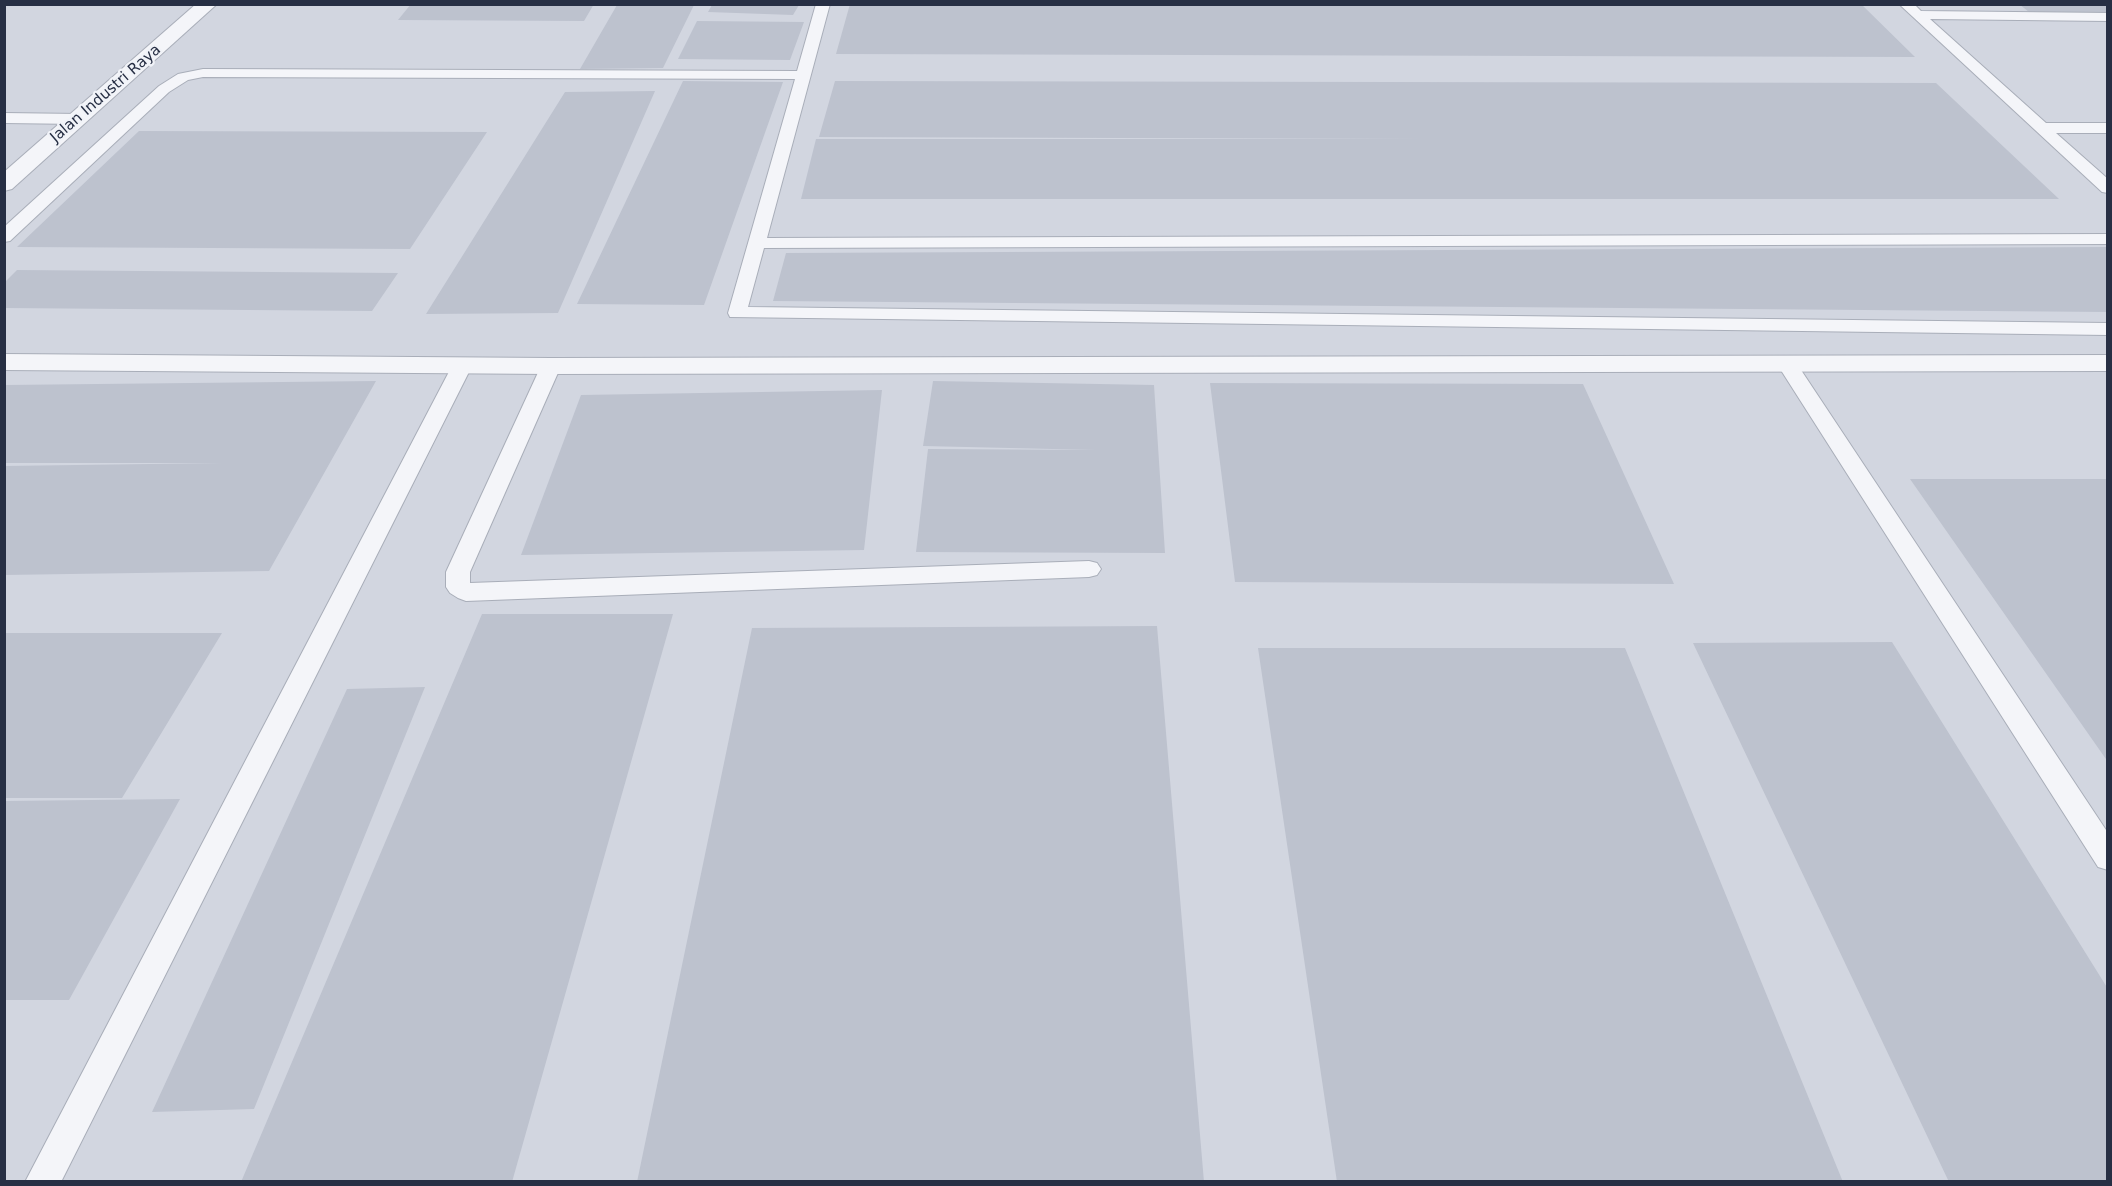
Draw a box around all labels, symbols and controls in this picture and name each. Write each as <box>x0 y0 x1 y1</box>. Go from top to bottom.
street label: Jalan Industri Raya <box>47 41 165 147</box>

